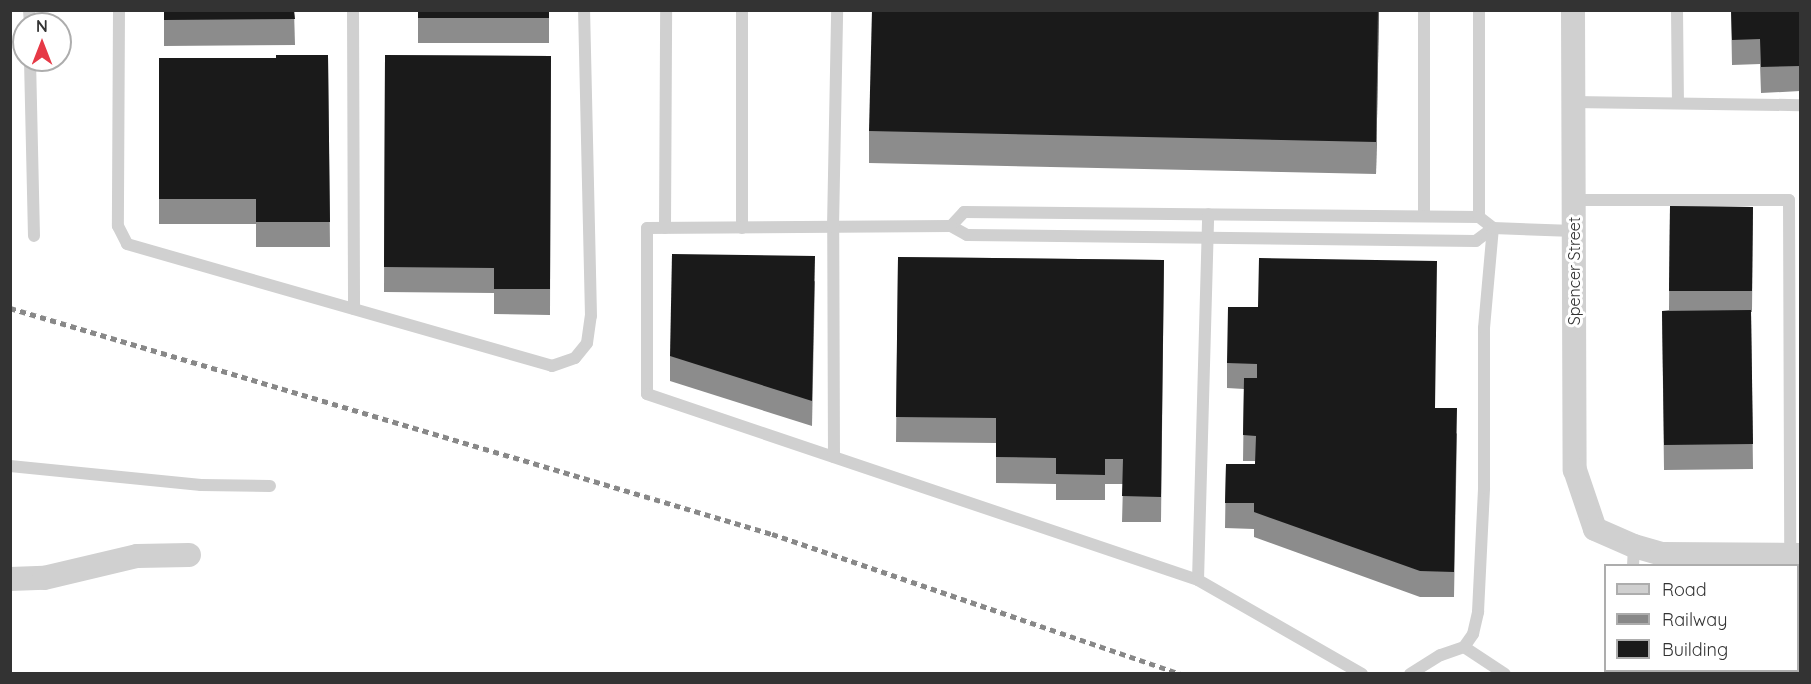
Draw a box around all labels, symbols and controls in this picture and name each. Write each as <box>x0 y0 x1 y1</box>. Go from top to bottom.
north arrow <box>12 12 72 72</box>
text: N <box>36 16 48 36</box>
street label: Spencer Street <box>1564 217 1584 325</box>
legend <box>1604 564 1799 672</box>
text: Road <box>1662 578 1707 601</box>
text: Railway <box>1662 608 1728 631</box>
text: Building <box>1662 638 1728 661</box>

